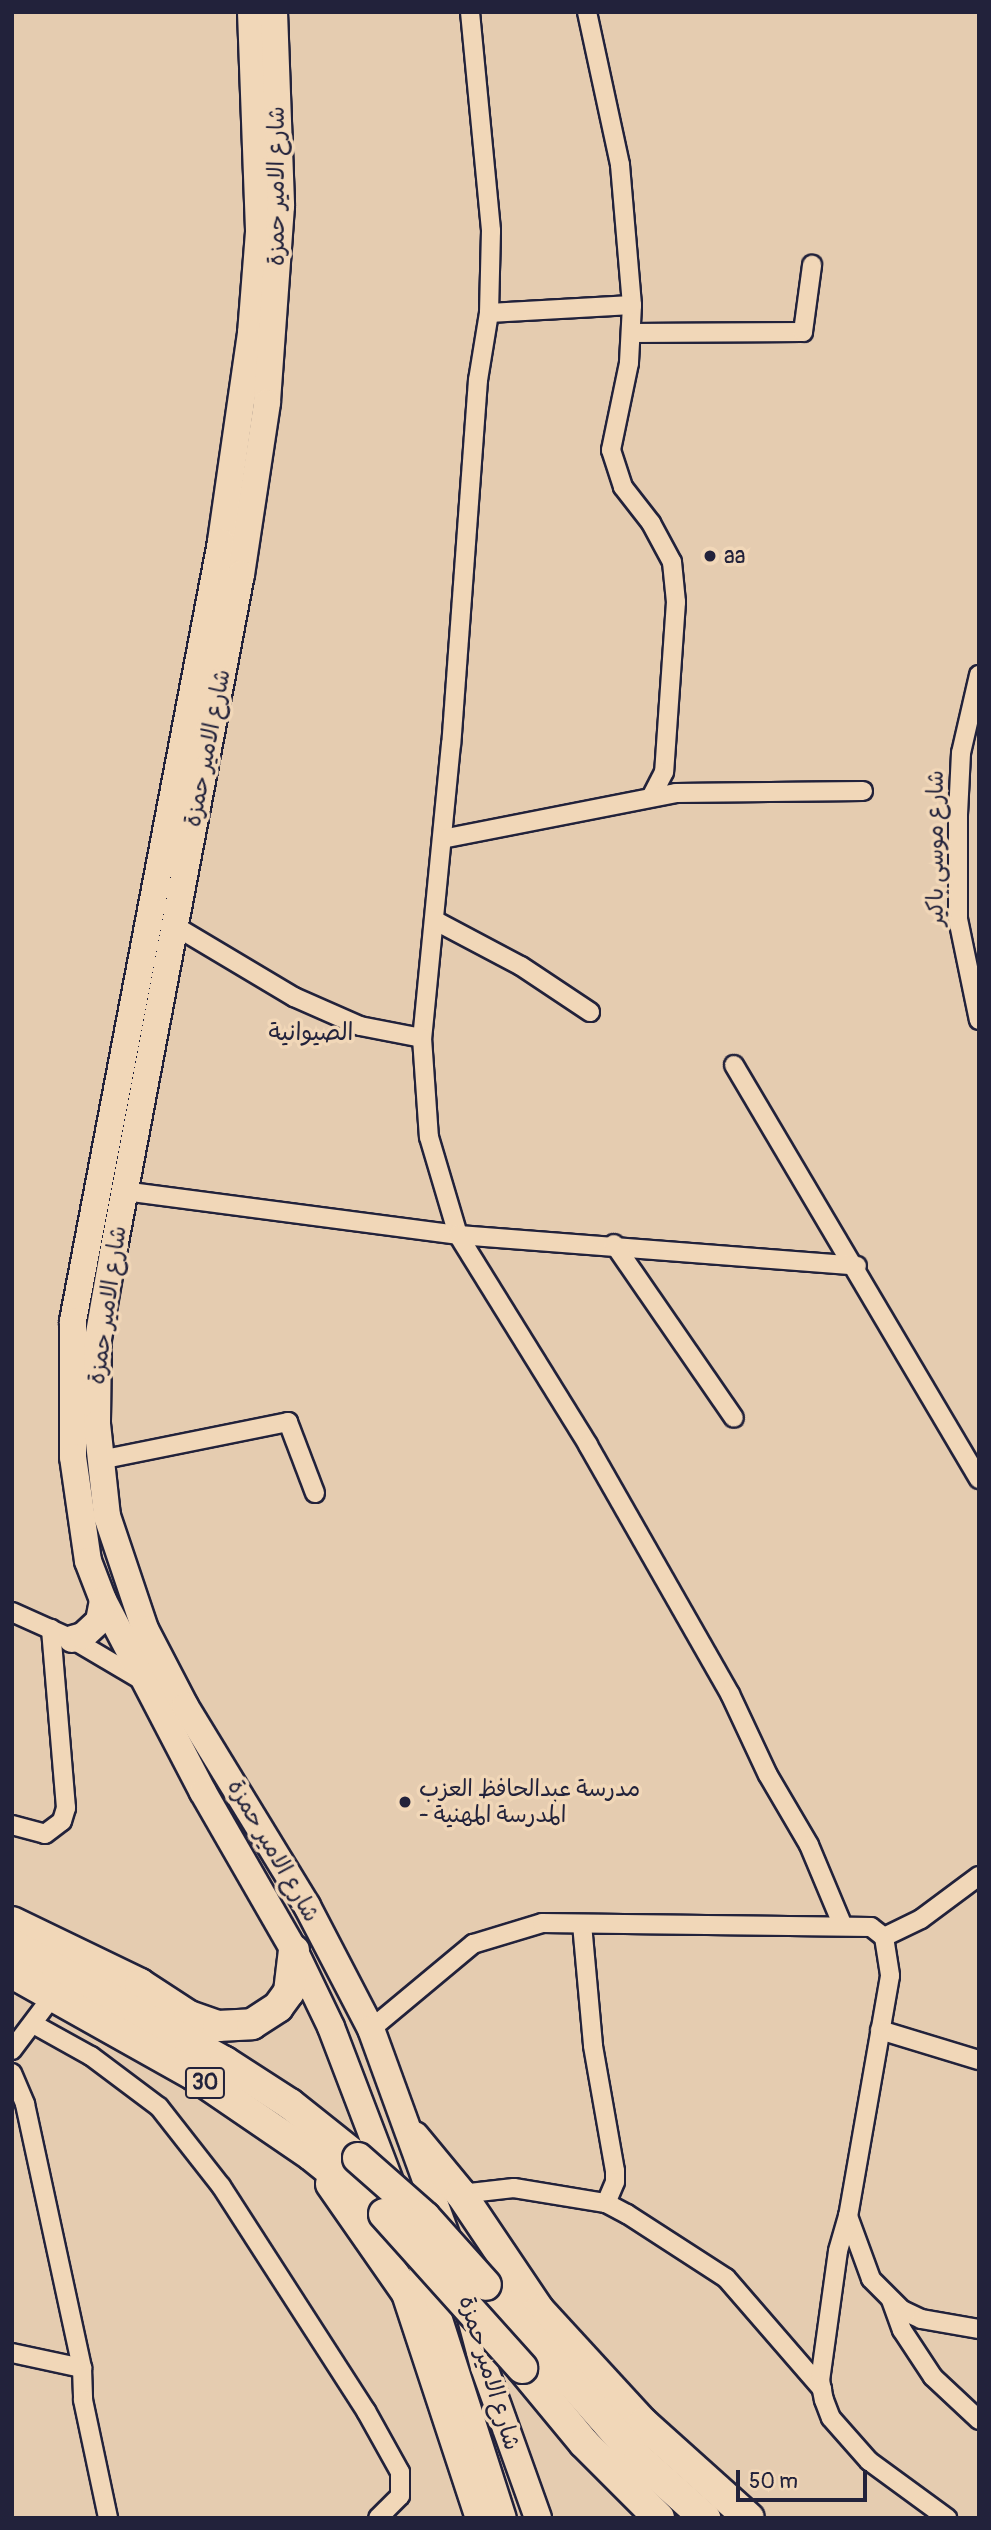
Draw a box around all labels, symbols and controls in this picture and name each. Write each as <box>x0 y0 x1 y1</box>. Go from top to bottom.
street label: شارع الامير حمزة <box>263 106 291 266</box>
place label: aa <box>724 542 745 570</box>
marker: aa <box>702 548 718 564</box>
street label: شارع الامير حمزة <box>179 667 237 829</box>
street label: شارع موسى باكير <box>922 770 950 926</box>
district label: الصيوانية <box>268 1019 354 1047</box>
street label: شارع الامير حمزة <box>83 1224 133 1386</box>
street label: شارع الامير حمزة <box>221 1775 325 1927</box>
place label: مدرسة عبدالحافظ العزب - المدرسة المهنية <box>419 1775 640 1829</box>
marker: مدرسة عبدالحافظ العزب - المدرسة المهنية <box>397 1794 413 1810</box>
road number: 30 <box>184 2066 226 2100</box>
street label: شارع الامير حمزة <box>452 2292 526 2454</box>
scale bar <box>739 2456 870 2500</box>
text: 50 m <box>749 2468 798 2495</box>

